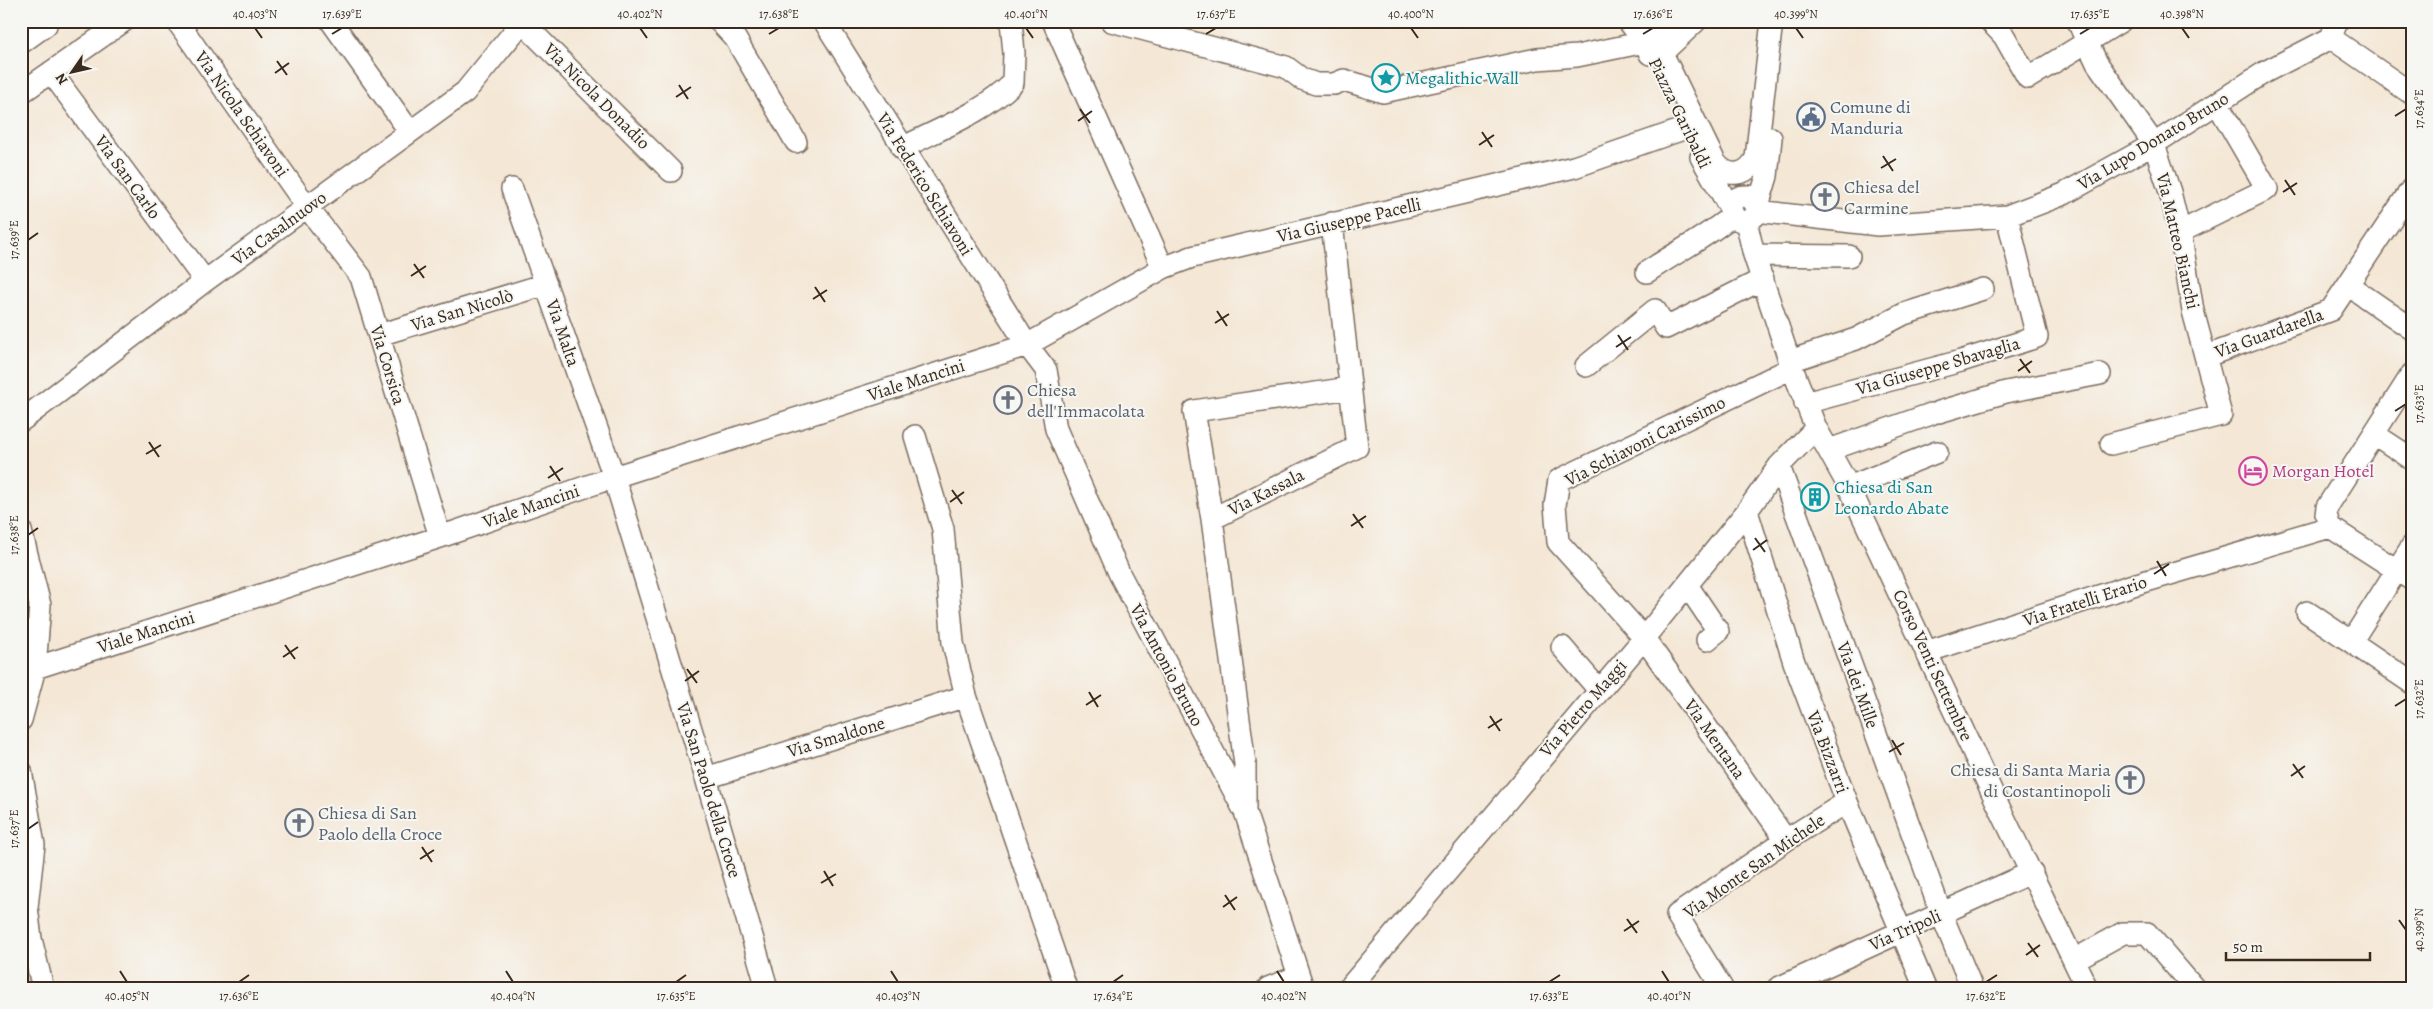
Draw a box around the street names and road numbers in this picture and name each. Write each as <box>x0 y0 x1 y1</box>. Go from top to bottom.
street label: Via Nicola Donadio <box>538 37 655 154</box>
street label: Via Nicola Schiavoni <box>189 45 295 182</box>
street label: Piazza Garibaldi <box>1643 54 1717 172</box>
street label: Via Lupo Donato Bruno <box>2072 86 2233 196</box>
street label: Via Federico Schiavoni <box>871 107 979 260</box>
street label: Via San Carlo <box>89 129 167 224</box>
street label: Via Matteo Bianchi <box>2150 169 2205 312</box>
street label: Via Casalnuovo <box>226 185 331 271</box>
street label: Via Giuseppe Pacelli <box>1274 192 1423 248</box>
street label: Via San Nicolò <box>407 283 516 337</box>
street label: Via Malta <box>540 295 586 370</box>
street label: Via Guardarella <box>2210 302 2327 364</box>
street label: Via Corsica <box>364 321 412 408</box>
street label: Via Giuseppe Sbavaglia <box>1852 331 2023 401</box>
street label: Viale Mancini <box>863 353 968 407</box>
street label: Via Schiavoni Carissimo <box>1560 390 1729 492</box>
street label: Via Kassala <box>1223 462 1309 522</box>
street label: Viale Mancini <box>479 478 583 534</box>
street label: Via Fratelli Erario <box>2019 570 2150 633</box>
street label: Corso Venti Settembre <box>1887 585 1979 745</box>
street label: Via Antonio Bruno <box>1124 599 1209 731</box>
street label: Viale Mancini <box>93 605 198 659</box>
street label: Via dei Mille <box>1831 637 1885 732</box>
street label: Via Pietro Maggi <box>1533 654 1632 763</box>
street label: Via Mentana <box>1678 693 1752 784</box>
street label: Via San Paolo della Croce <box>671 698 747 881</box>
street label: Via Bizzarri <box>1801 706 1855 797</box>
street label: Via Smaldone <box>783 711 888 764</box>
street label: Via Monte San Michele <box>1678 808 1829 924</box>
street label: Via Tripoli <box>1864 903 1945 957</box>

